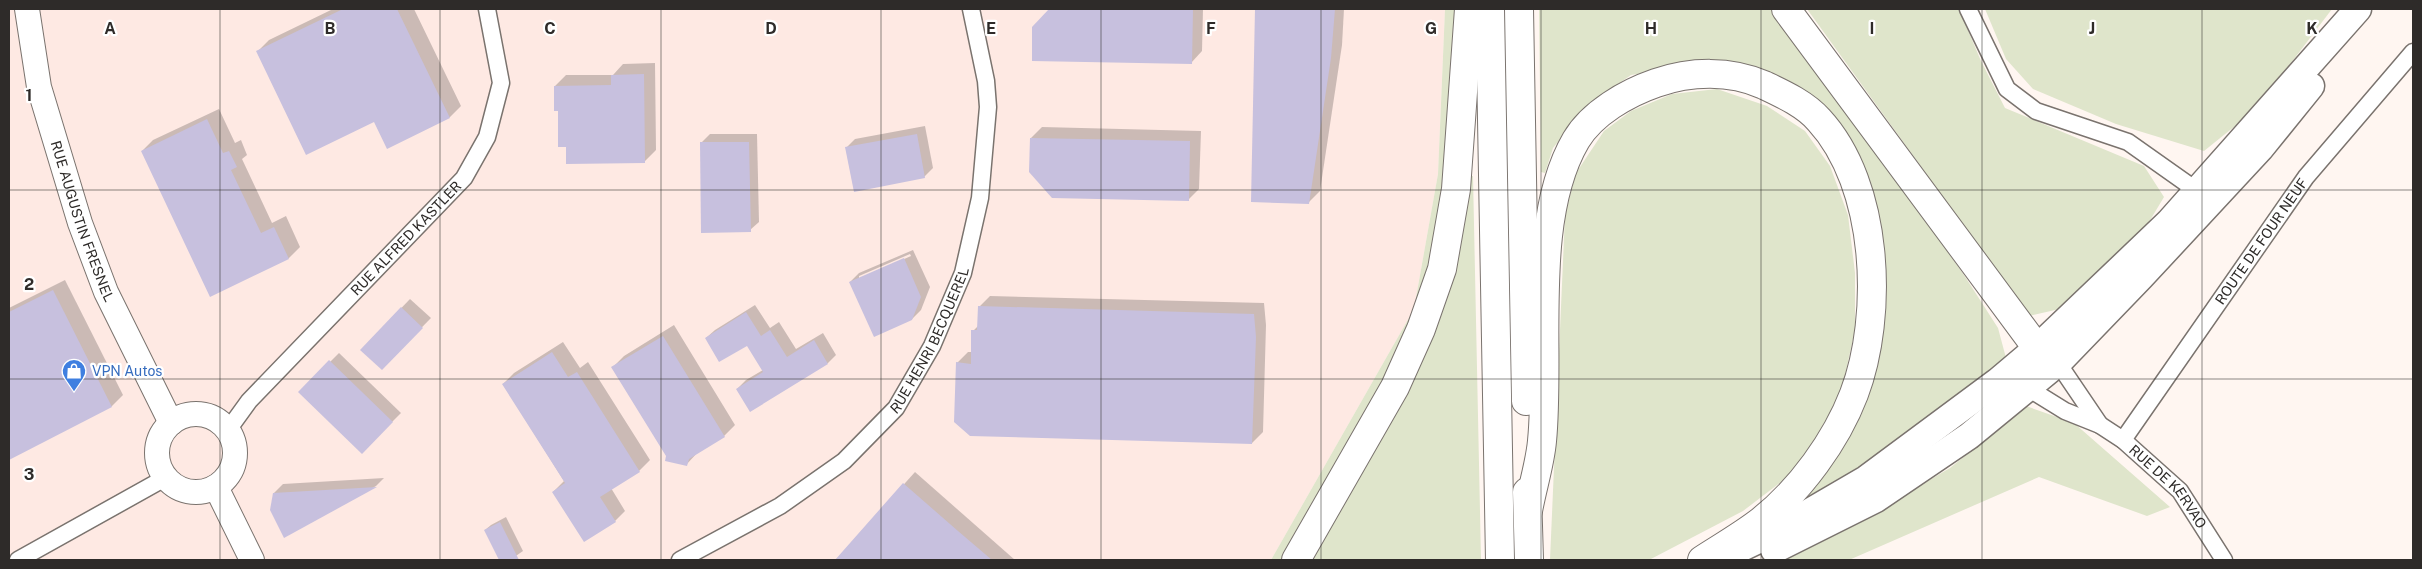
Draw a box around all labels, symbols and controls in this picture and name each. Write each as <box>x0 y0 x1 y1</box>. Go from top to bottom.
text: A <box>104 19 116 38</box>
text: B <box>325 19 336 38</box>
text: C <box>544 19 556 38</box>
text: D <box>765 19 777 38</box>
text: E <box>986 19 996 38</box>
text: F <box>1206 19 1216 38</box>
text: G <box>1425 19 1437 38</box>
text: H <box>1645 19 1657 38</box>
text: I <box>1870 19 1874 38</box>
text: J <box>2089 19 2095 38</box>
text: K <box>2306 19 2318 38</box>
text: 1 <box>26 86 32 105</box>
street label: RUE AUGUSTIN FRESNEL <box>48 139 118 304</box>
street label: ROUTE DE FOUR NEUF <box>2212 175 2311 307</box>
street label: RUE ALFRED KASTLER <box>347 178 465 299</box>
street label: RUE HENRI BECQUEREL <box>887 266 972 417</box>
text: 2 <box>24 275 34 294</box>
shop icon: VPN Autos <box>61 358 87 392</box>
place label: VPN Autos <box>92 363 162 379</box>
street label: RUE DE KERVAO <box>2126 442 2210 531</box>
text: 3 <box>24 465 34 484</box>

